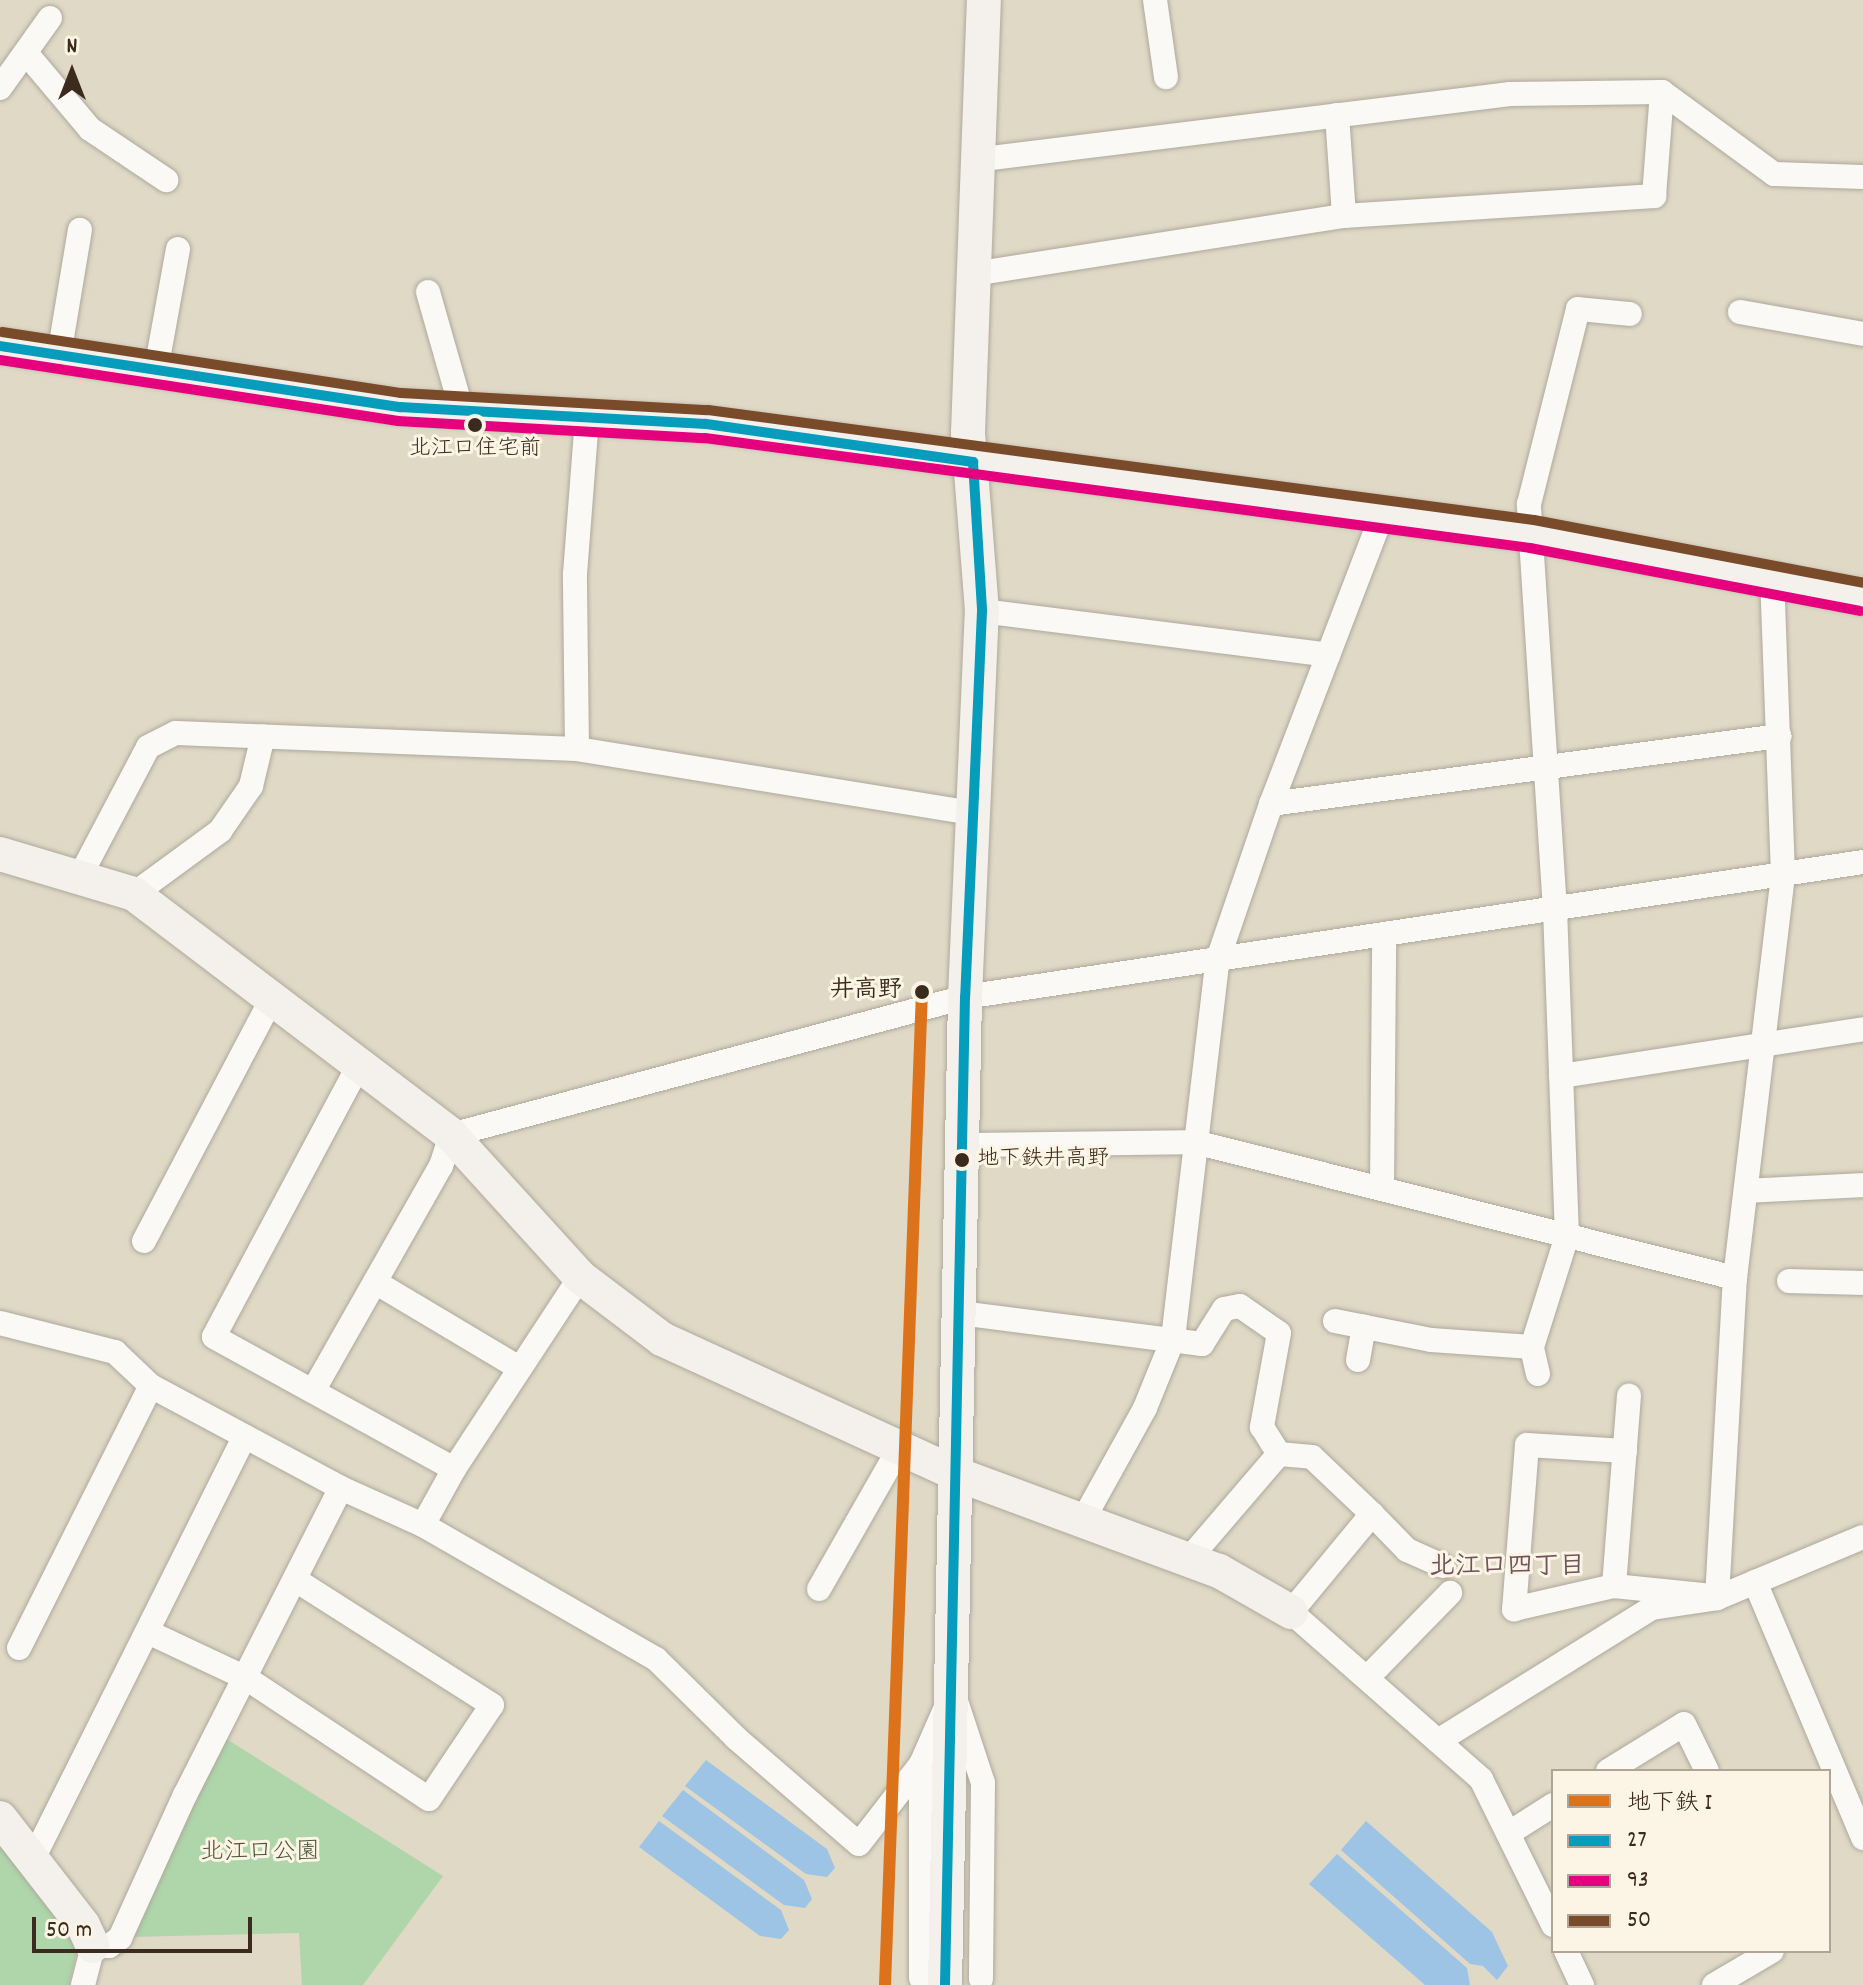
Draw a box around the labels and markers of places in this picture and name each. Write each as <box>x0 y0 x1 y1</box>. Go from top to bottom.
marker: 北江口住宅前 <box>467 417 483 433</box>
place label: 北江口住宅前 <box>409 437 541 463</box>
place label: 井高野 <box>830 978 902 1006</box>
marker: 井高野 <box>909 979 935 1005</box>
place label: 地下鉄井高野 <box>977 1147 1109 1173</box>
marker: 地下鉄井高野 <box>954 1152 970 1168</box>

